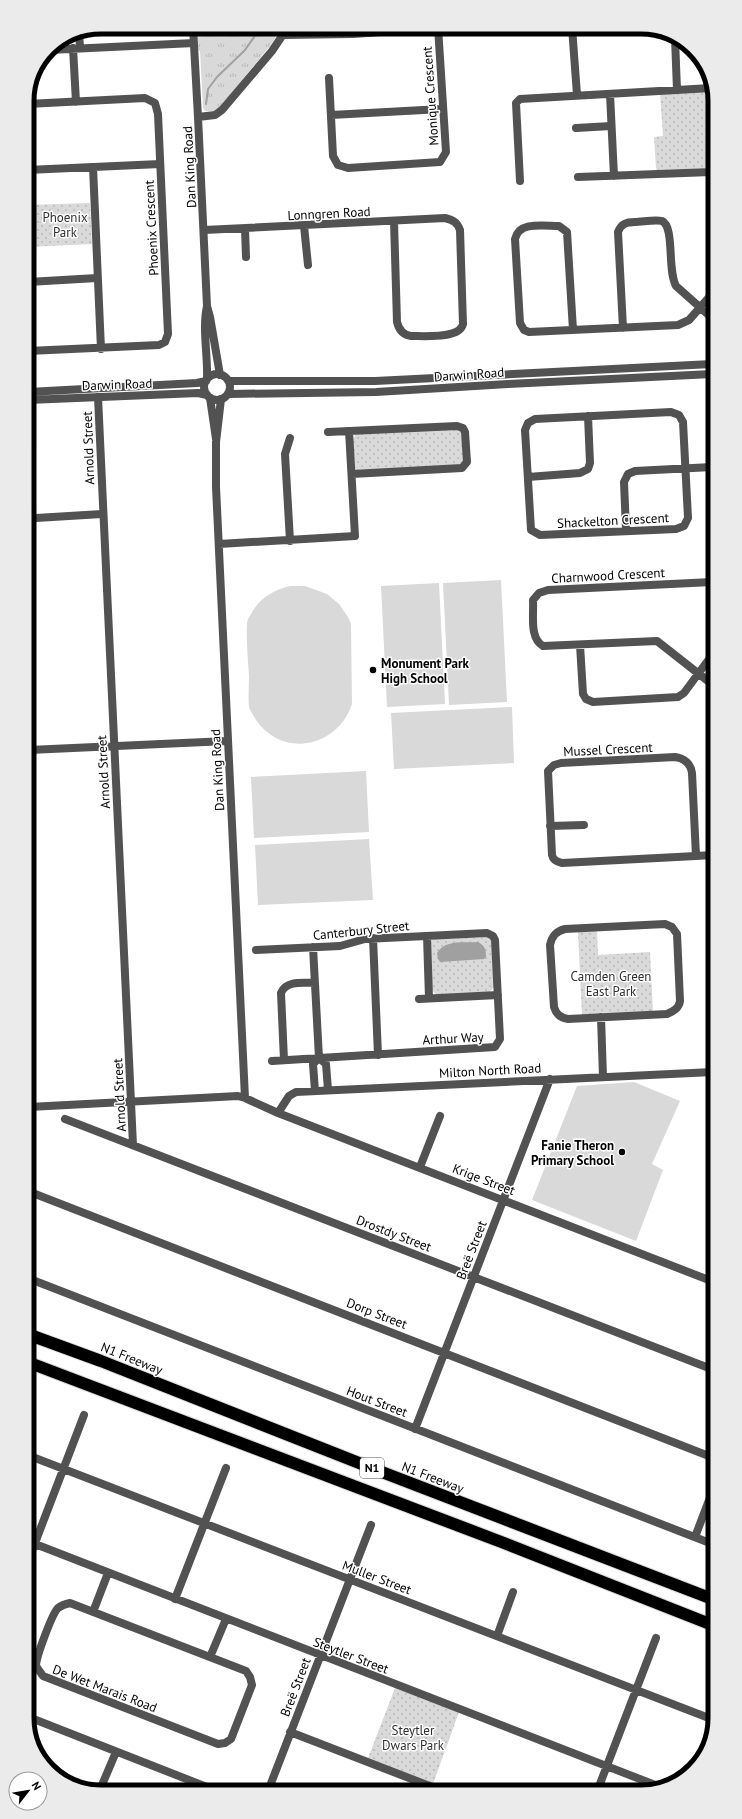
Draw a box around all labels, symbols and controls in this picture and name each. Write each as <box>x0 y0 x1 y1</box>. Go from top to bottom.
street label: Monique Crescent <box>419 45 442 146</box>
street label: Dan King Road <box>179 126 200 208</box>
street label: Phoenix Crescent <box>140 179 162 276</box>
street label: Lonngren Road <box>287 203 371 224</box>
park label: Phoenix Park <box>42 209 88 241</box>
street label: Darwin Road <box>433 364 505 385</box>
street label: Darwin Road <box>81 375 153 394</box>
street label: Arnold Street <box>79 410 98 485</box>
street label: Shackelton Crescent <box>557 509 670 532</box>
street label: Charnwood Crescent <box>551 564 666 587</box>
place label: Monument Park High School <box>381 655 470 687</box>
marker: Monument Park High School <box>368 665 378 675</box>
street label: Dan King Road <box>207 729 228 811</box>
street label: Arnold Street <box>93 734 114 809</box>
street label: Mussel Crescent <box>563 739 654 760</box>
street label: Canterbury Street <box>312 917 411 944</box>
park label: Camden Green East Park <box>571 968 651 1000</box>
street label: Arthur Way <box>422 1028 484 1049</box>
street label: Arnold Street <box>109 1057 130 1132</box>
street label: Milton North Road <box>438 1059 542 1082</box>
place label: Fanie Theron Primary School <box>531 1137 614 1169</box>
marker: Fanie Theron Primary School <box>617 1147 627 1157</box>
street label: Krige Street <box>450 1160 518 1199</box>
street label: Drostdy Street <box>354 1211 434 1256</box>
street label: Breë Street <box>452 1218 491 1282</box>
street label: Dorp Street <box>344 1294 410 1333</box>
street label: N1 Freeway <box>98 1338 165 1379</box>
street label: Hout Street <box>344 1382 410 1421</box>
road number: N1 <box>360 1458 384 1478</box>
street label: N1 Freeway <box>399 1458 466 1497</box>
street label: Muller Street <box>340 1557 414 1599</box>
street label: Steytler Street <box>311 1633 391 1678</box>
street label: Breë Street <box>276 1655 315 1719</box>
street label: De Wet Marais Road <box>50 1661 159 1716</box>
park label: Steytler Dwars Park <box>382 1722 445 1754</box>
north arrow <box>8 1771 48 1811</box>
text: N <box>29 1779 44 1793</box>

